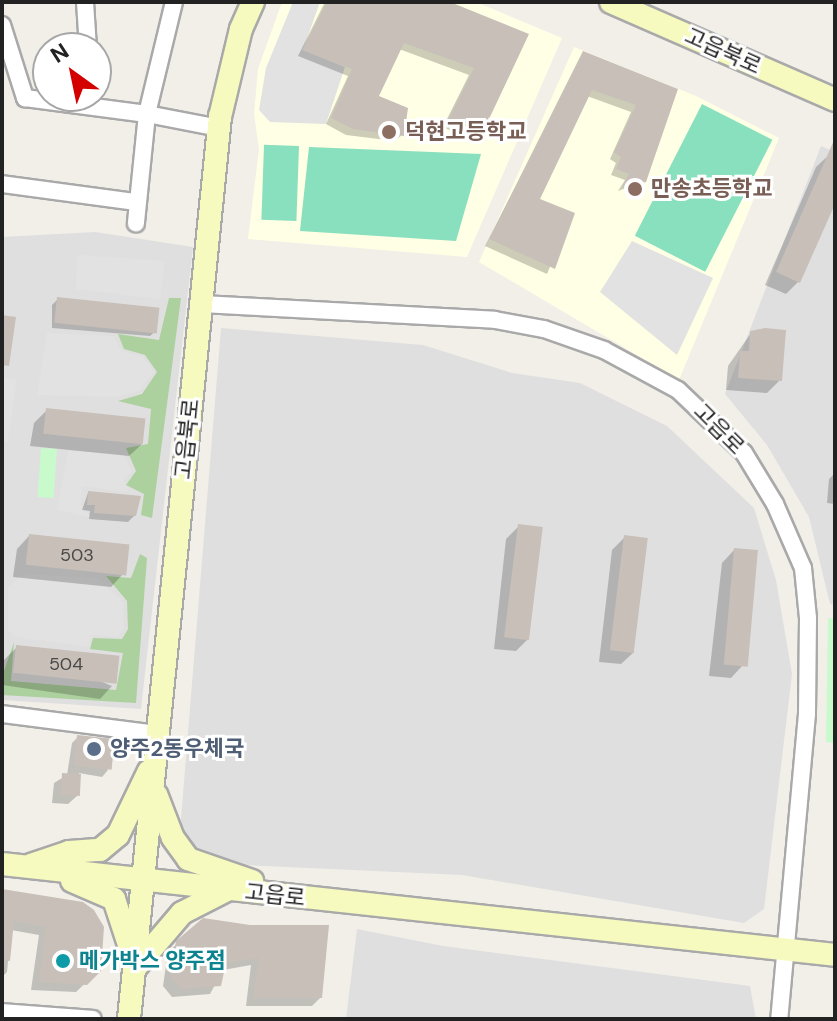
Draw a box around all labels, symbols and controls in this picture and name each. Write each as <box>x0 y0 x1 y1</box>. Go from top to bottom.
street label: 고읍북로 <box>681 22 765 80</box>
north arrow <box>32 32 112 112</box>
text: N <box>45 37 74 70</box>
place label: 덕현고등학교 <box>405 119 526 145</box>
marker: 덕현고등학교 <box>380 123 398 141</box>
place label: 만송초등학교 <box>651 176 772 202</box>
marker: 만송초등학교 <box>626 180 644 198</box>
street label: 고읍북로 <box>170 397 204 481</box>
street label: 고읍로 <box>688 398 750 460</box>
house number: 503 <box>60 544 94 566</box>
house number: 504 <box>49 653 83 675</box>
place label: 양주2동우체국 <box>110 736 244 762</box>
marker: 양주2동우체국 <box>85 740 103 758</box>
street label: 고읍로 <box>243 879 307 911</box>
place label: 메가박스 양주점 <box>79 948 226 974</box>
marker: 메가박스 양주점 <box>54 952 72 970</box>

